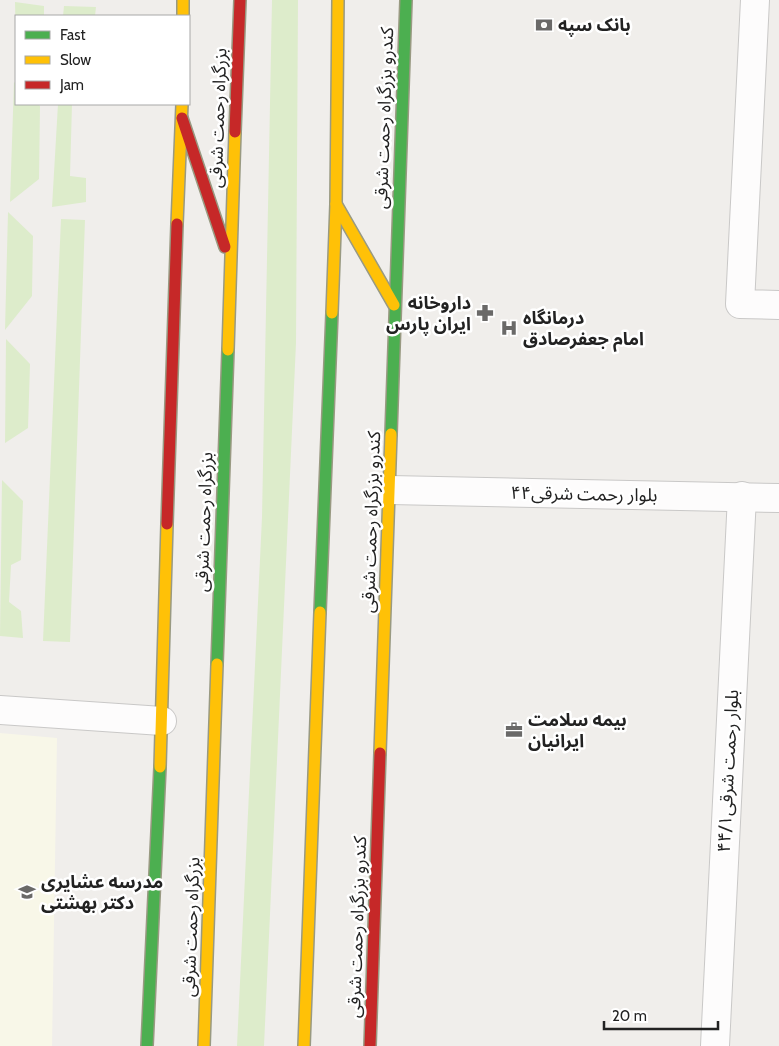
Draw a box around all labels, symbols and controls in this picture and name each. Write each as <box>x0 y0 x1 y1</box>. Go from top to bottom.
place label: بانک سپه <box>558 14 631 37</box>
legend <box>15 15 190 105</box>
bank icon: بانک سپه <box>534 15 554 35</box>
text: Fast <box>60 26 85 44</box>
street label: کندرو بزرگراه رحمت شرقی <box>370 26 398 209</box>
street label: بزرگراه رحمت شرقی <box>205 48 231 188</box>
text: Slow <box>60 51 91 69</box>
text: Jam <box>59 76 84 94</box>
place label: داروخانه ایران پارس <box>386 292 471 336</box>
pharmacy icon: داروخانه ایران پارس <box>475 303 495 323</box>
place label: درمانگاه امام جعفرصادق <box>523 307 644 352</box>
hospital icon: درمانگاه امام جعفرصادق <box>499 318 519 338</box>
street label: کندرو بزرگراه رحمت شرقی <box>357 430 385 613</box>
street label: بزرگراه رحمت شرقی <box>191 452 217 592</box>
street label: ۴۴بلوار رحمت شرقی <box>510 482 658 506</box>
street label: بلوار رحمت شرقی۴۴/۱ <box>713 689 743 853</box>
place label: بیمه سلامت ایرانیان <box>528 709 627 752</box>
office icon: بیمه سلامت ایرانیان <box>504 720 524 740</box>
street label: کندرو بزرگراه رحمت شرقی <box>343 835 371 1018</box>
street label: بزرگراه رحمت شرقی <box>178 857 204 997</box>
place label: مدرسه عشایری دکتر بهشتی <box>41 871 163 914</box>
school or university icon: مدرسه عشایری دکتر بهشتی <box>17 882 37 902</box>
scale bar <box>604 998 718 1030</box>
text: 20 m <box>612 1007 647 1025</box>

